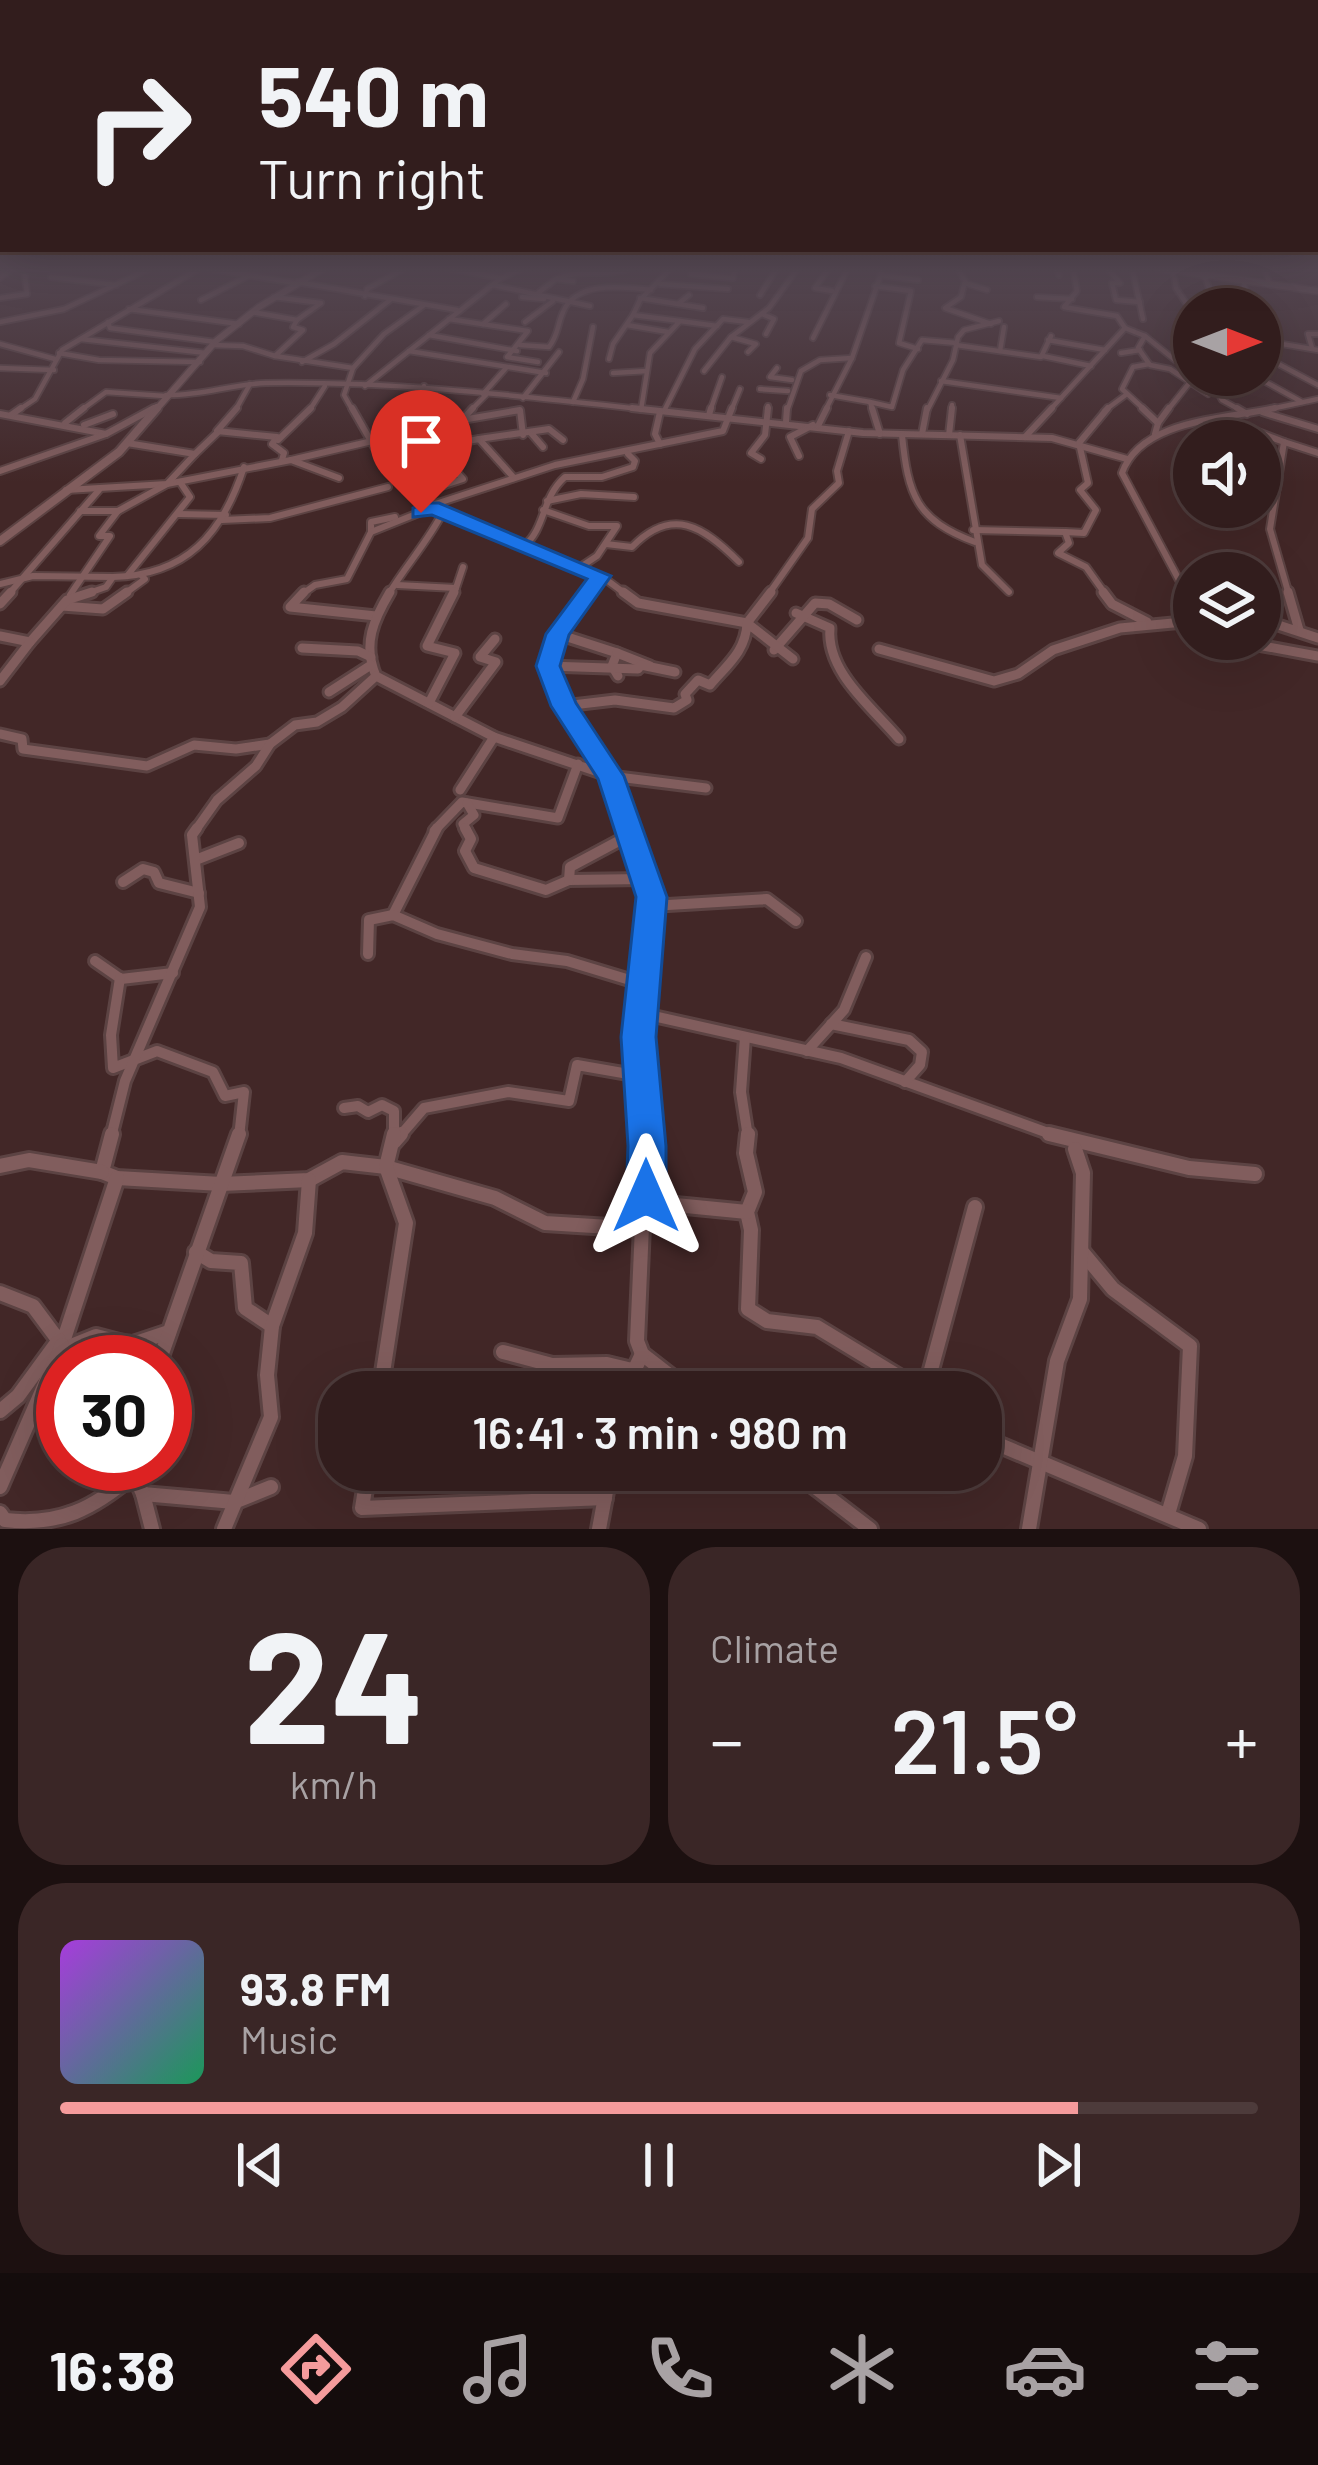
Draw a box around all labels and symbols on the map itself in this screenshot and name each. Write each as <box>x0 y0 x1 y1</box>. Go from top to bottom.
north arrow <box>1173 288 1281 396</box>
pin <box>370 390 472 513</box>
position arrow <box>583 1133 709 1259</box>
speed limit sign: 30 <box>36 1335 192 1491</box>

